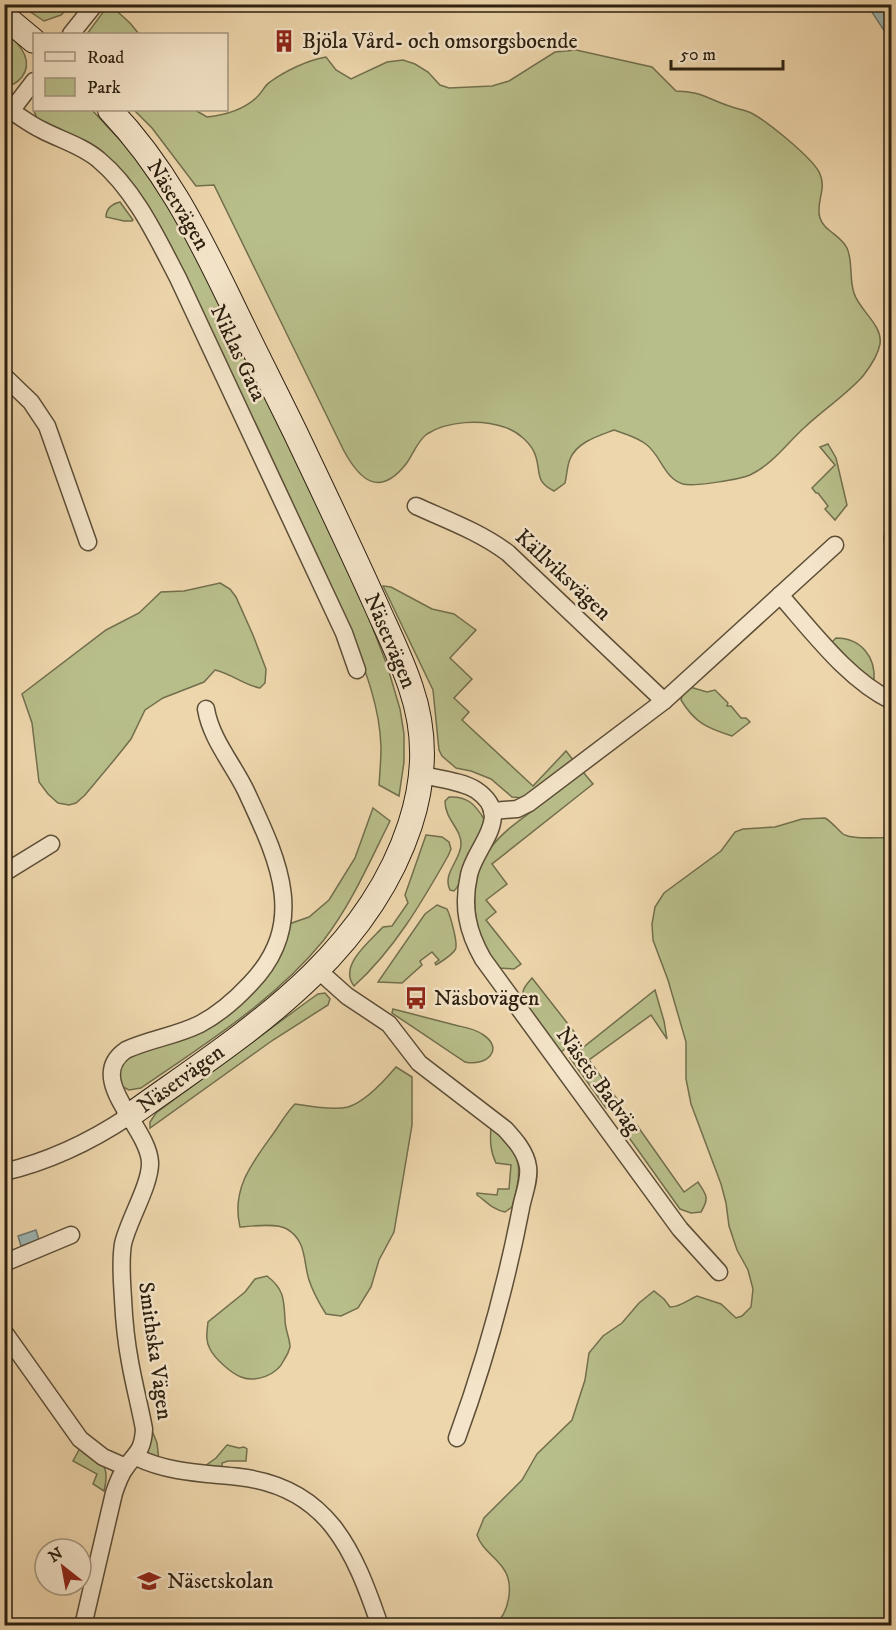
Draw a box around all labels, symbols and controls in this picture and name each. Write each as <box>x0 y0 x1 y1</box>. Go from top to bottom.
building icon: Bjöla Vård- och omsorgsboende <box>271 28 297 54</box>
place label: Bjöla Vård- och omsorgsboende <box>302 28 578 55</box>
legend <box>33 33 228 111</box>
scale bar <box>671 33 784 71</box>
text: 50 m <box>680 44 716 66</box>
text: Road <box>87 47 124 69</box>
text: Park <box>87 77 121 99</box>
street label: Näsetvägen <box>140 155 216 256</box>
street label: Niklas Gata <box>204 301 272 406</box>
street label: Källviksvägen <box>509 524 617 627</box>
street label: Näsetvägen <box>358 589 422 693</box>
bus stop icon: Näsbovägen <box>403 985 429 1011</box>
place label: Näsbovägen <box>434 985 540 1012</box>
street label: Näsets Badväg <box>550 1022 646 1140</box>
street label: Näsetvägen <box>132 1038 230 1120</box>
street label: Smithska Vägen <box>132 1280 178 1422</box>
north arrow <box>33 1537 93 1597</box>
text: N <box>45 1543 67 1567</box>
school or university icon: Näsetskolan <box>136 1568 162 1594</box>
place label: Näsetskolan <box>167 1568 274 1595</box>

